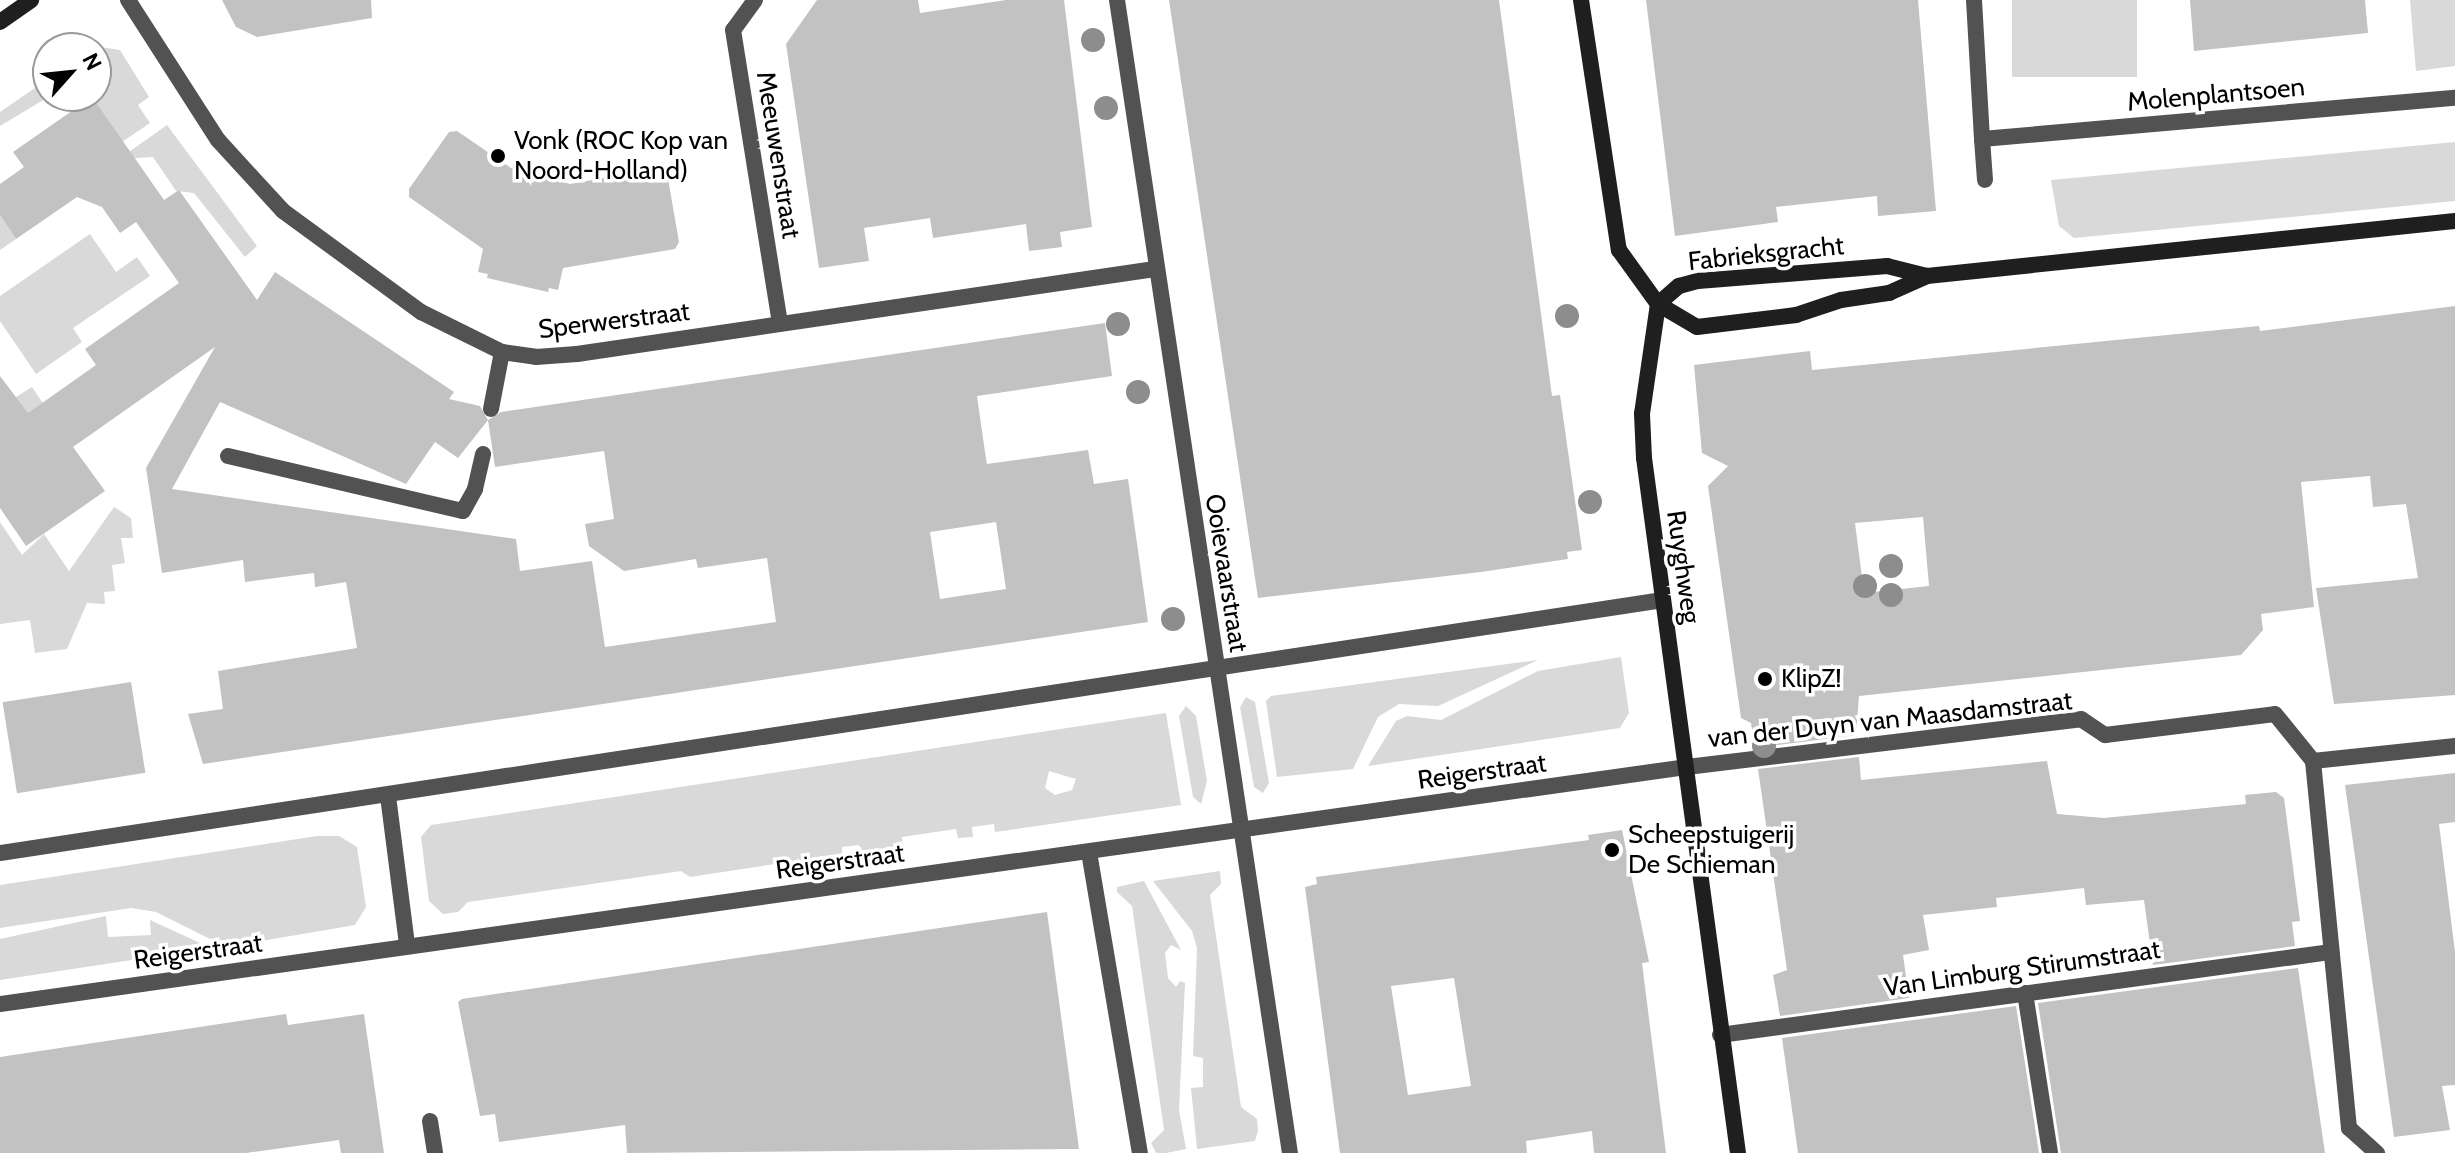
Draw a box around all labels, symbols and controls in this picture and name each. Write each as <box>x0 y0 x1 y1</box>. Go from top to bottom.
north arrow <box>32 32 112 112</box>
text: N <box>76 49 108 75</box>
street label: Meeuwenstraat <box>749 69 807 241</box>
street label: Molenplantsoen <box>2126 72 2306 118</box>
place label: Vonk (ROC Kop van Noord-Holland) <box>514 125 728 186</box>
marker: Vonk (ROC Kop van Noord-Holland) <box>489 147 507 165</box>
street label: Fabrieksgracht <box>1687 230 1845 278</box>
street label: Sperwerstraat <box>537 296 691 346</box>
street label: Ooievaarstraat <box>1198 492 1254 654</box>
street label: Ruyghweg <box>1660 508 1706 626</box>
place label: KlipZ! <box>1781 663 1842 695</box>
marker: KlipZ! <box>1756 670 1774 688</box>
street label: van der Duyn van Maasdamstraat <box>1706 685 2074 755</box>
street label: Reigerstraat <box>1416 748 1548 796</box>
place label: Scheepstuigerij De Schieman <box>1628 819 1794 880</box>
street label: Reigerstraat <box>774 838 906 886</box>
marker: Scheepstuigerij De Schieman <box>1603 841 1621 859</box>
street label: Reigerstraat <box>132 928 264 976</box>
street label: Van Limburg Stirumstraat <box>1882 934 2162 1004</box>

